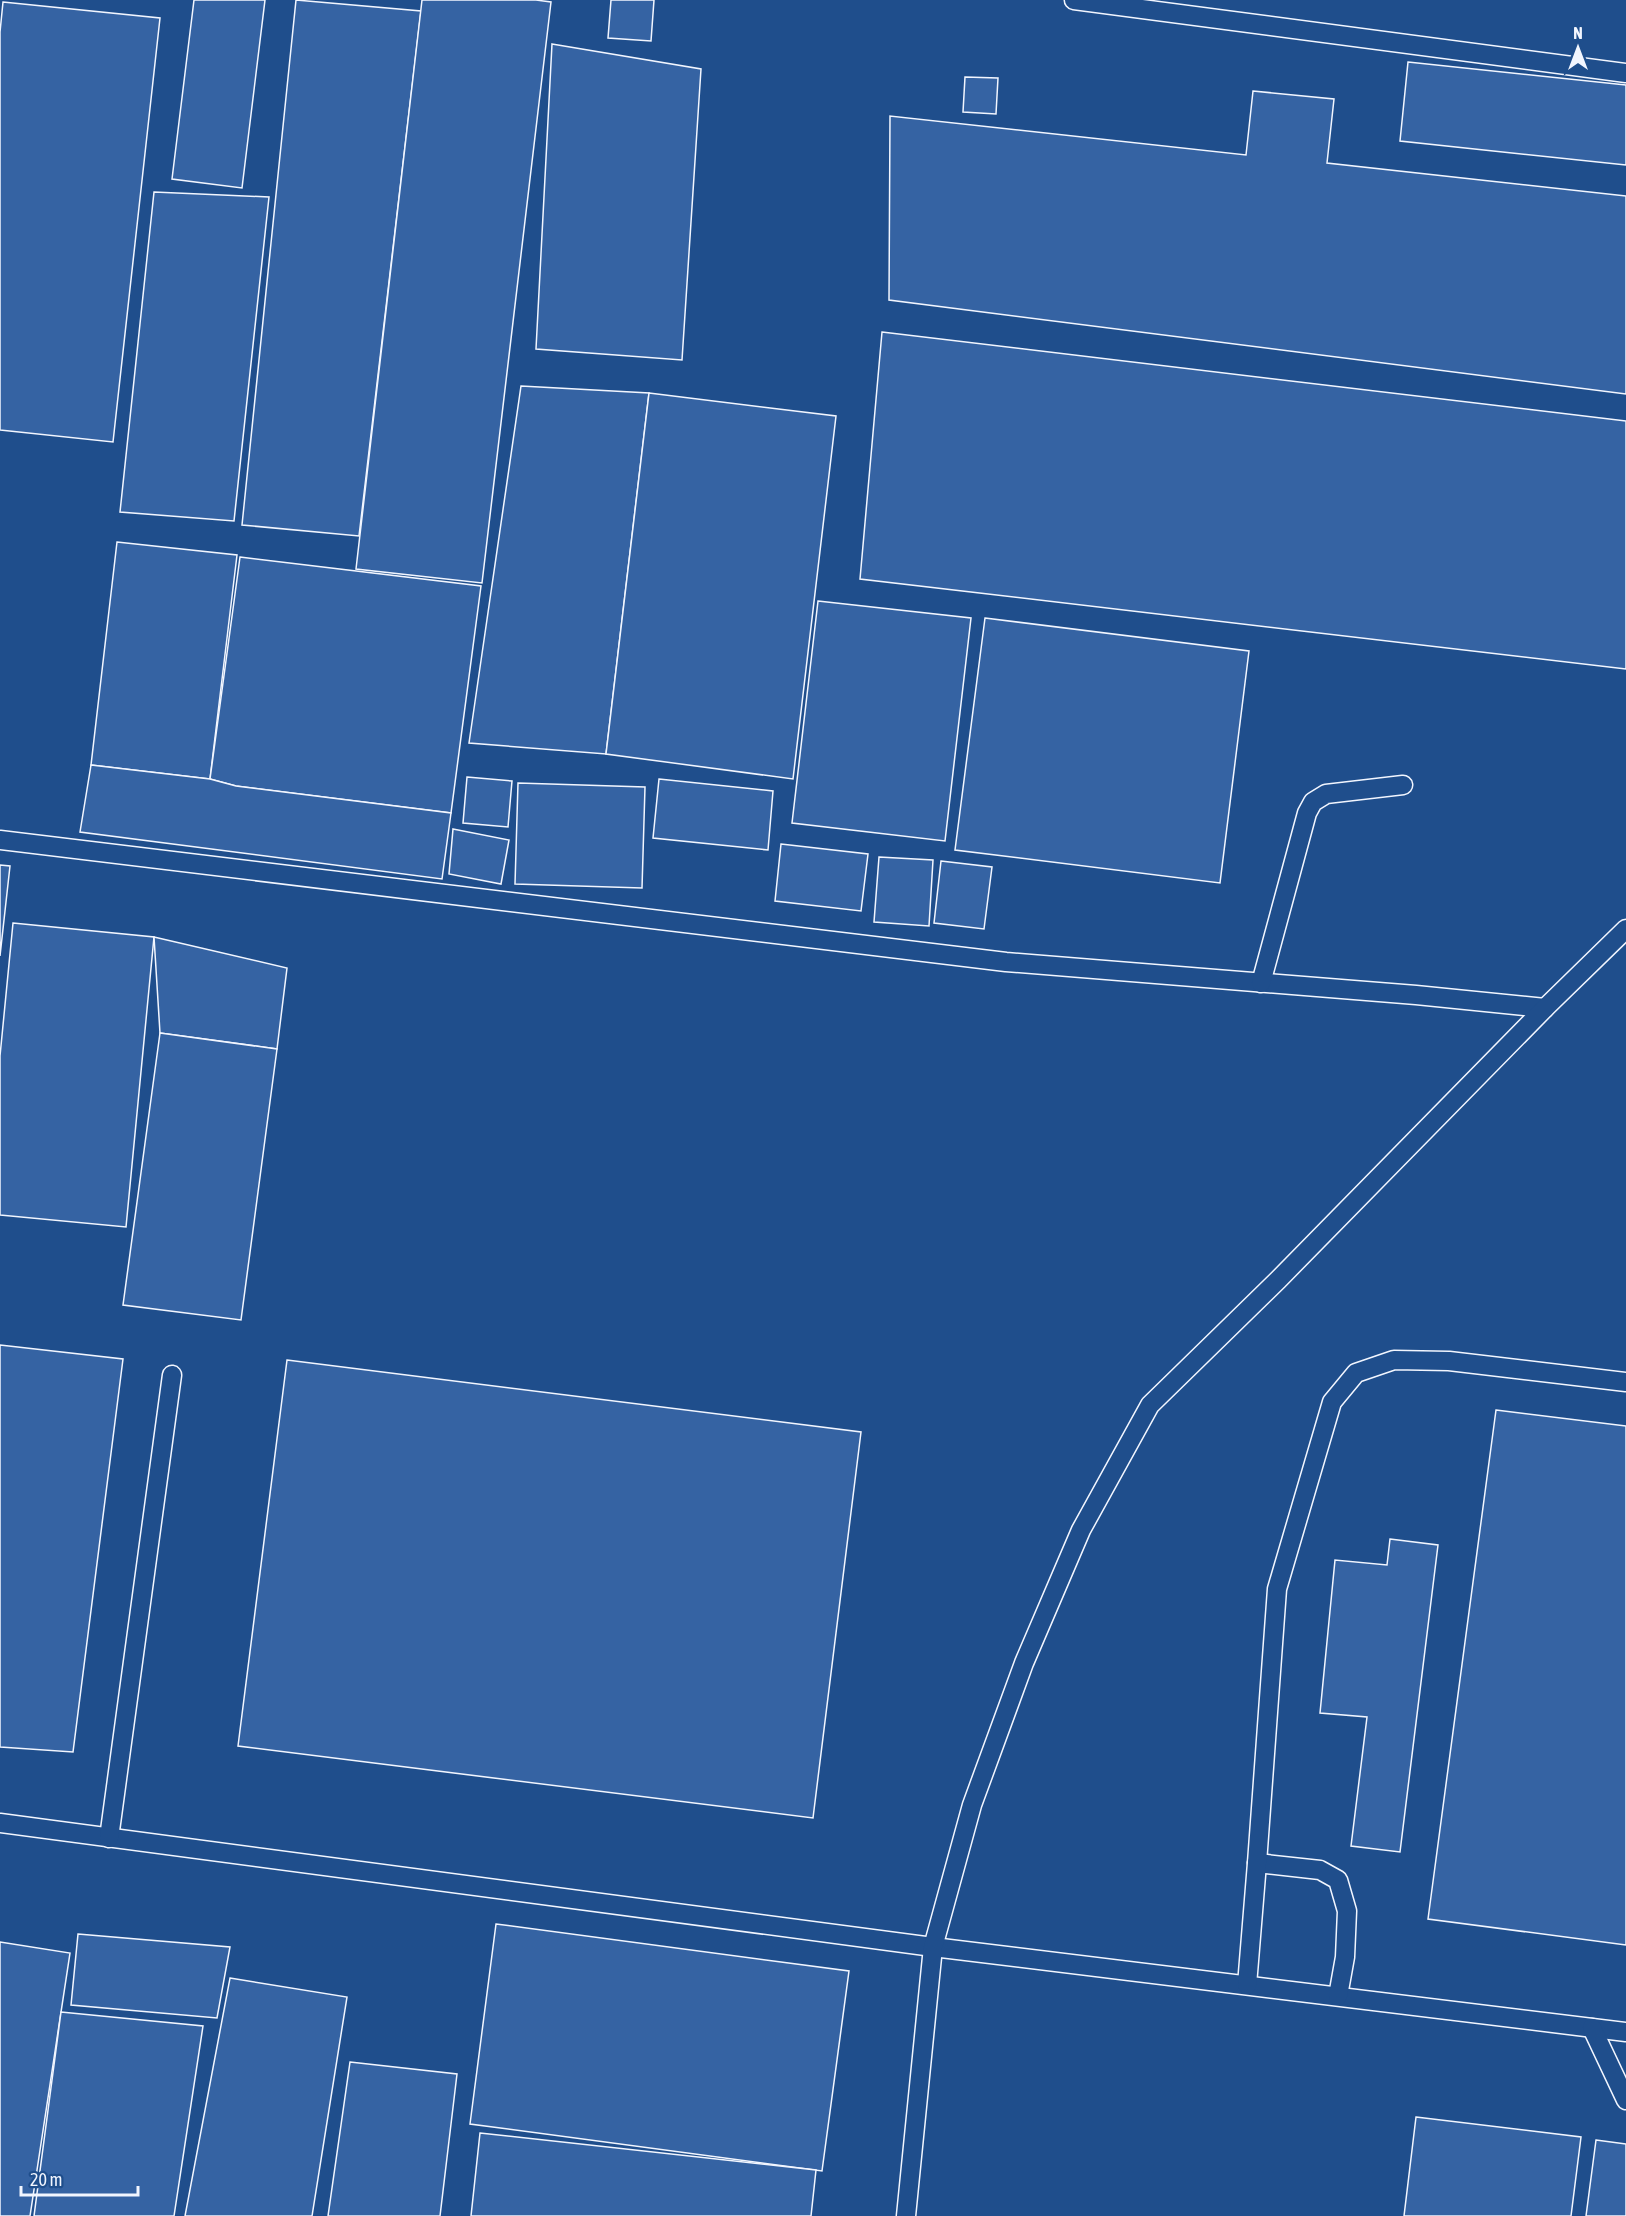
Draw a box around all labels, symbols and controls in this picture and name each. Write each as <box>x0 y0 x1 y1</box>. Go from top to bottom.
north arrow <box>1548 18 1608 78</box>
text: N <box>1573 24 1583 42</box>
scale bar <box>21 2159 138 2197</box>
text: 20 m <box>30 2169 62 2190</box>

